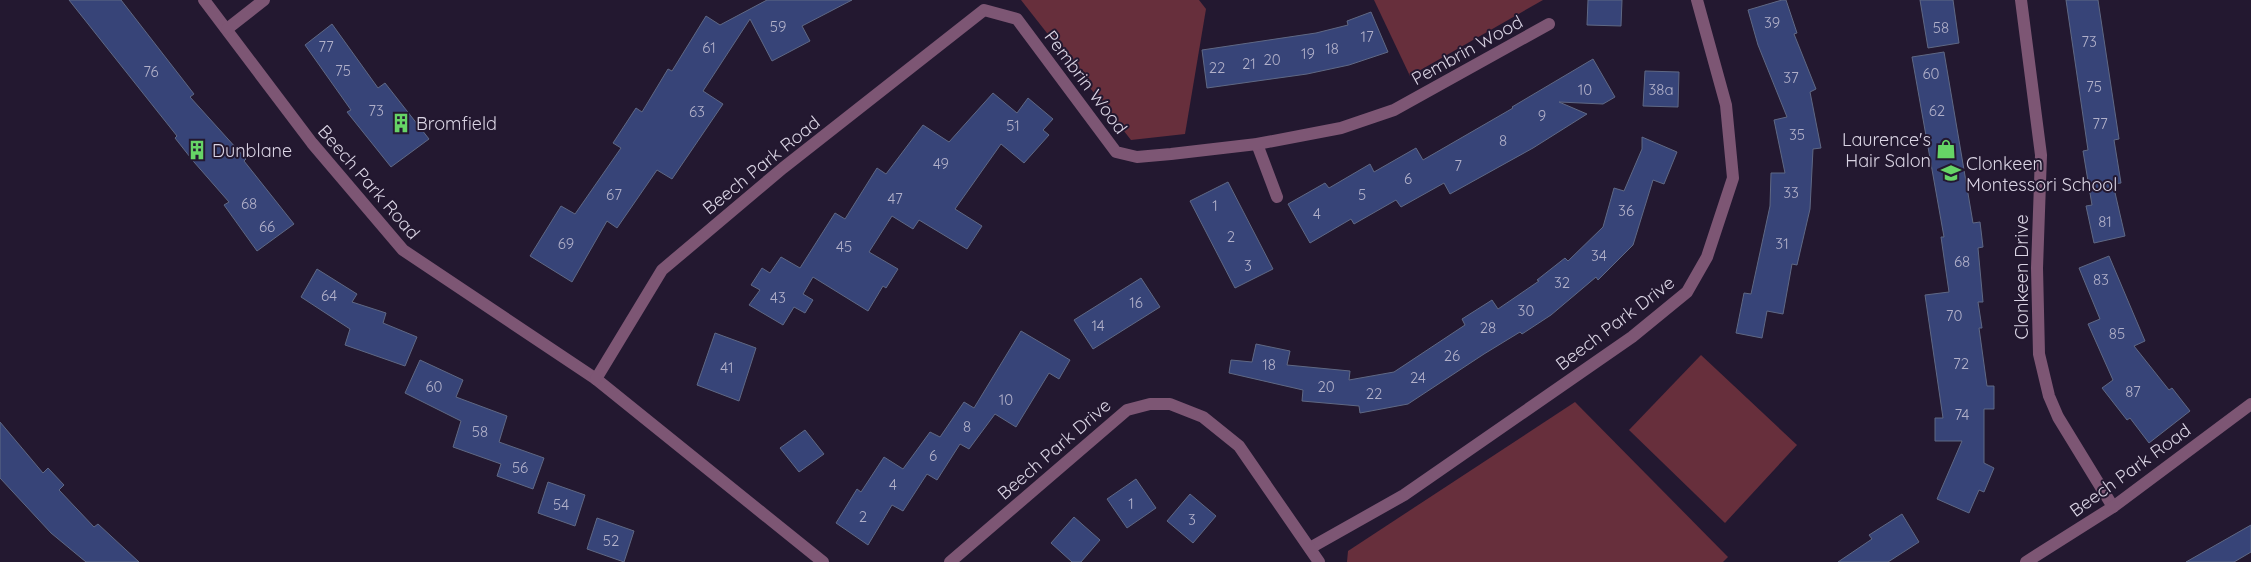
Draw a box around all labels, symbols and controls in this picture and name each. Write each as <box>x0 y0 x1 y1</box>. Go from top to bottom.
street label: Pembrin Wood <box>1407 10 1527 90</box>
house number: 39 <box>1764 13 1780 32</box>
house number: 59 <box>770 17 786 36</box>
house number: 58 <box>1933 18 1949 37</box>
street label: Pembrin Wood <box>1040 26 1132 138</box>
house number: 17 <box>1360 27 1374 46</box>
house number: 73 <box>2081 32 2097 51</box>
house number: 77 <box>318 37 334 56</box>
house number: 61 <box>702 38 716 57</box>
house number: 18 <box>1325 39 1339 58</box>
house number: 19 <box>1301 44 1315 63</box>
house number: 20 <box>1263 50 1281 69</box>
house number: 21 <box>1242 54 1256 73</box>
house number: 22 <box>1209 58 1225 77</box>
house number: 75 <box>335 61 351 80</box>
house number: 76 <box>143 62 159 81</box>
house number: 60 <box>1923 64 1940 83</box>
house number: 37 <box>1783 68 1799 87</box>
house number: 75 <box>2086 77 2102 96</box>
house number: 10 <box>1578 80 1592 99</box>
house number: 38a <box>1648 80 1674 99</box>
house number: 73 <box>368 101 384 120</box>
house number: 62 <box>1929 101 1945 120</box>
house number: 63 <box>689 102 705 121</box>
house number: 9 <box>1538 106 1546 125</box>
street label: Beech Park Road <box>698 111 824 219</box>
building icon: Bromfield <box>390 112 412 134</box>
place label: Bromfield <box>416 112 497 135</box>
house number: 77 <box>2092 114 2108 133</box>
house number: 51 <box>1006 116 1020 135</box>
street label: Beech Park Road <box>313 120 425 244</box>
house number: 35 <box>1789 125 1805 144</box>
place label: Laurence's Hair Salon <box>1842 128 1931 172</box>
house number: 8 <box>1499 131 1507 150</box>
shop icon: Laurence's Hair Salon <box>1935 138 1957 160</box>
building icon: Dunblane <box>186 139 208 161</box>
place label: Dunblane <box>212 139 292 162</box>
place label: Clonkeen Montessori School <box>1966 152 2117 196</box>
house number: 49 <box>933 154 949 173</box>
house number: 7 <box>1454 156 1462 175</box>
school or university icon: Clonkeen Montessori School <box>1940 162 1962 184</box>
house number: 6 <box>1404 169 1412 188</box>
house number: 33 <box>1783 183 1799 202</box>
house number: 67 <box>606 185 622 204</box>
house number: 5 <box>1358 185 1366 204</box>
house number: 47 <box>887 189 903 208</box>
house number: 68 <box>241 194 257 213</box>
house number: 1 <box>1212 196 1218 215</box>
house number: 36 <box>1618 201 1634 220</box>
house number: 4 <box>1313 204 1321 223</box>
house number: 81 <box>2098 212 2112 231</box>
street label: Clonkeen Drive <box>2010 214 2033 340</box>
house number: 66 <box>259 217 275 236</box>
house number: 2 <box>1227 227 1235 246</box>
house number: 69 <box>558 234 574 253</box>
house number: 31 <box>1775 234 1789 253</box>
house number: 45 <box>836 237 852 256</box>
house number: 34 <box>1591 246 1607 265</box>
house number: 68 <box>1954 252 1970 271</box>
house number: 3 <box>1244 256 1252 275</box>
house number: 83 <box>2093 270 2109 289</box>
street label: Beech Park Drive <box>1551 271 1679 375</box>
house number: 32 <box>1554 273 1570 292</box>
house number: 64 <box>321 286 337 305</box>
house number: 43 <box>770 288 786 307</box>
house number: 16 <box>1129 293 1143 312</box>
house number: 30 <box>1518 301 1534 320</box>
house number: 70 <box>1946 306 1962 325</box>
house number: 14 <box>1091 316 1105 335</box>
house number: 28 <box>1480 318 1496 337</box>
house number: 85 <box>2109 324 2125 343</box>
house number: 26 <box>1444 346 1460 365</box>
house number: 72 <box>1953 354 1969 373</box>
house number: 18 <box>1262 355 1276 374</box>
house number: 41 <box>720 358 734 377</box>
house number: 24 <box>1410 368 1426 387</box>
house number: 60 <box>426 377 443 396</box>
house number: 20 <box>1317 377 1335 396</box>
house number: 87 <box>2125 382 2141 401</box>
house number: 22 <box>1366 384 1382 403</box>
house number: 10 <box>999 390 1013 409</box>
street label: Beech Park Drive <box>993 393 1115 505</box>
house number: 74 <box>1954 405 1970 424</box>
house number: 8 <box>963 417 971 436</box>
street label: Beech Park Road <box>2065 418 2195 522</box>
house number: 58 <box>472 422 488 441</box>
house number: 6 <box>929 446 937 465</box>
house number: 56 <box>512 458 528 477</box>
house number: 4 <box>889 475 897 494</box>
house number: 1 <box>1128 494 1134 513</box>
house number: 54 <box>553 495 569 514</box>
house number: 2 <box>859 507 867 526</box>
house number: 3 <box>1188 510 1196 529</box>
house number: 52 <box>603 531 619 550</box>

